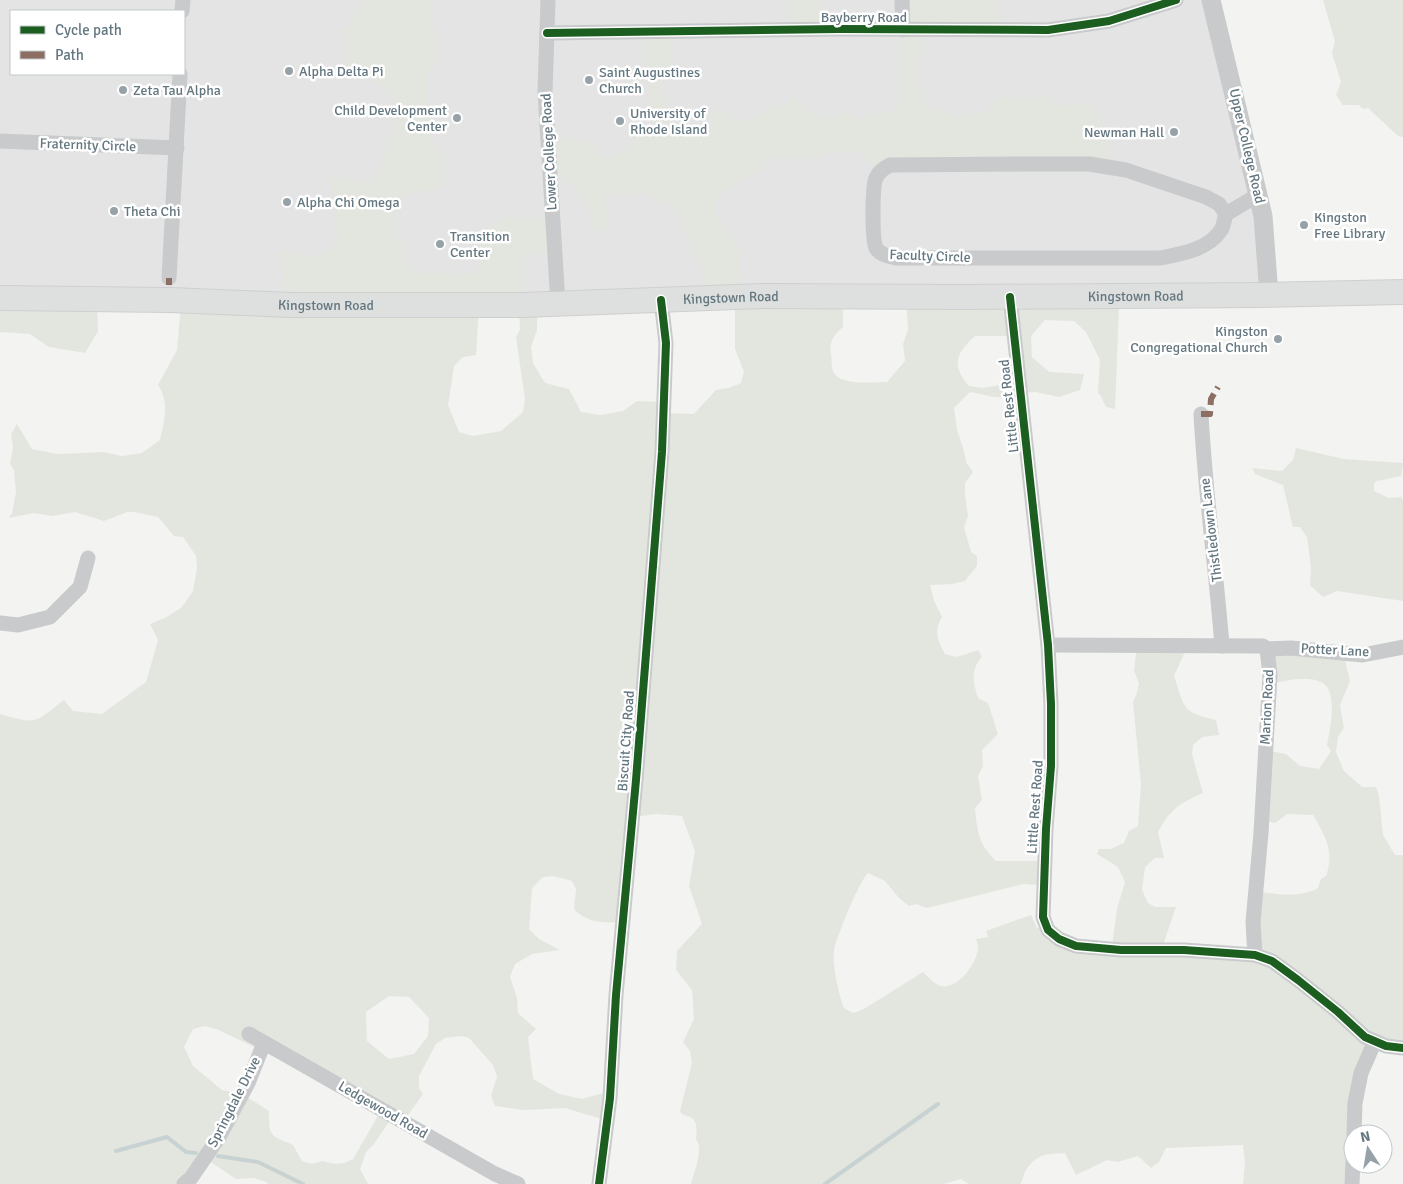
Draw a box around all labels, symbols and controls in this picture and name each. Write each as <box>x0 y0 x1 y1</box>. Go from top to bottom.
street label: Bayberry Road <box>821 9 907 26</box>
legend <box>10 10 185 75</box>
text: Cycle path <box>55 21 122 39</box>
text: Path <box>55 46 84 64</box>
place label: Alpha Delta Pi <box>299 63 384 80</box>
place label: Saint Augustines Church <box>599 64 700 97</box>
marker: Alpha Delta Pi <box>283 65 295 77</box>
marker: Saint Augustines Church <box>583 74 595 86</box>
place label: Zeta Tau Alpha <box>133 82 221 99</box>
marker: Zeta Tau Alpha <box>117 84 129 96</box>
street label: Upper College Road <box>1226 87 1268 205</box>
street label: Lower College Road <box>537 93 561 211</box>
place label: Child Development Center <box>334 102 448 135</box>
place label: University of Rhode Island <box>630 105 707 138</box>
marker: Child Development Center <box>451 112 463 124</box>
marker: University of Rhode Island <box>614 115 626 127</box>
place label: Newman Hall <box>1084 124 1164 141</box>
marker: Newman Hall <box>1168 126 1180 138</box>
street label: Fraternity Circle <box>39 135 137 155</box>
place label: Alpha Chi Omega <box>297 194 400 211</box>
marker: Alpha Chi Omega <box>281 196 293 208</box>
place label: Theta Chi <box>124 203 180 220</box>
marker: Theta Chi <box>108 205 120 217</box>
place label: Kingston Free Library <box>1314 209 1386 242</box>
marker: Kingston Free Library <box>1298 219 1310 231</box>
place label: Transition Center <box>450 228 510 261</box>
marker: Transition Center <box>434 238 446 250</box>
street label: Faculty Circle <box>889 246 971 266</box>
street label: Kingstown Road <box>682 287 779 307</box>
street label: Kingstown Road <box>1088 287 1184 305</box>
street label: Kingstown Road <box>277 296 374 314</box>
place label: Kingston Congregational Church <box>1130 323 1268 356</box>
marker: Kingston Congregational Church <box>1272 333 1284 345</box>
street label: Little Rest Road <box>996 358 1022 454</box>
street label: Thistledown Lane <box>1196 477 1226 583</box>
street label: Potter Lane <box>1300 640 1370 660</box>
street label: Marion Road <box>1257 669 1277 745</box>
street label: Biscuit City Road <box>614 690 638 792</box>
street label: Little Rest Road <box>1023 760 1047 854</box>
street label: Springdale Drive <box>204 1054 264 1150</box>
street label: Ledgewood Road <box>335 1077 431 1143</box>
north arrow <box>1343 1124 1393 1174</box>
text: N <box>1359 1127 1372 1146</box>

